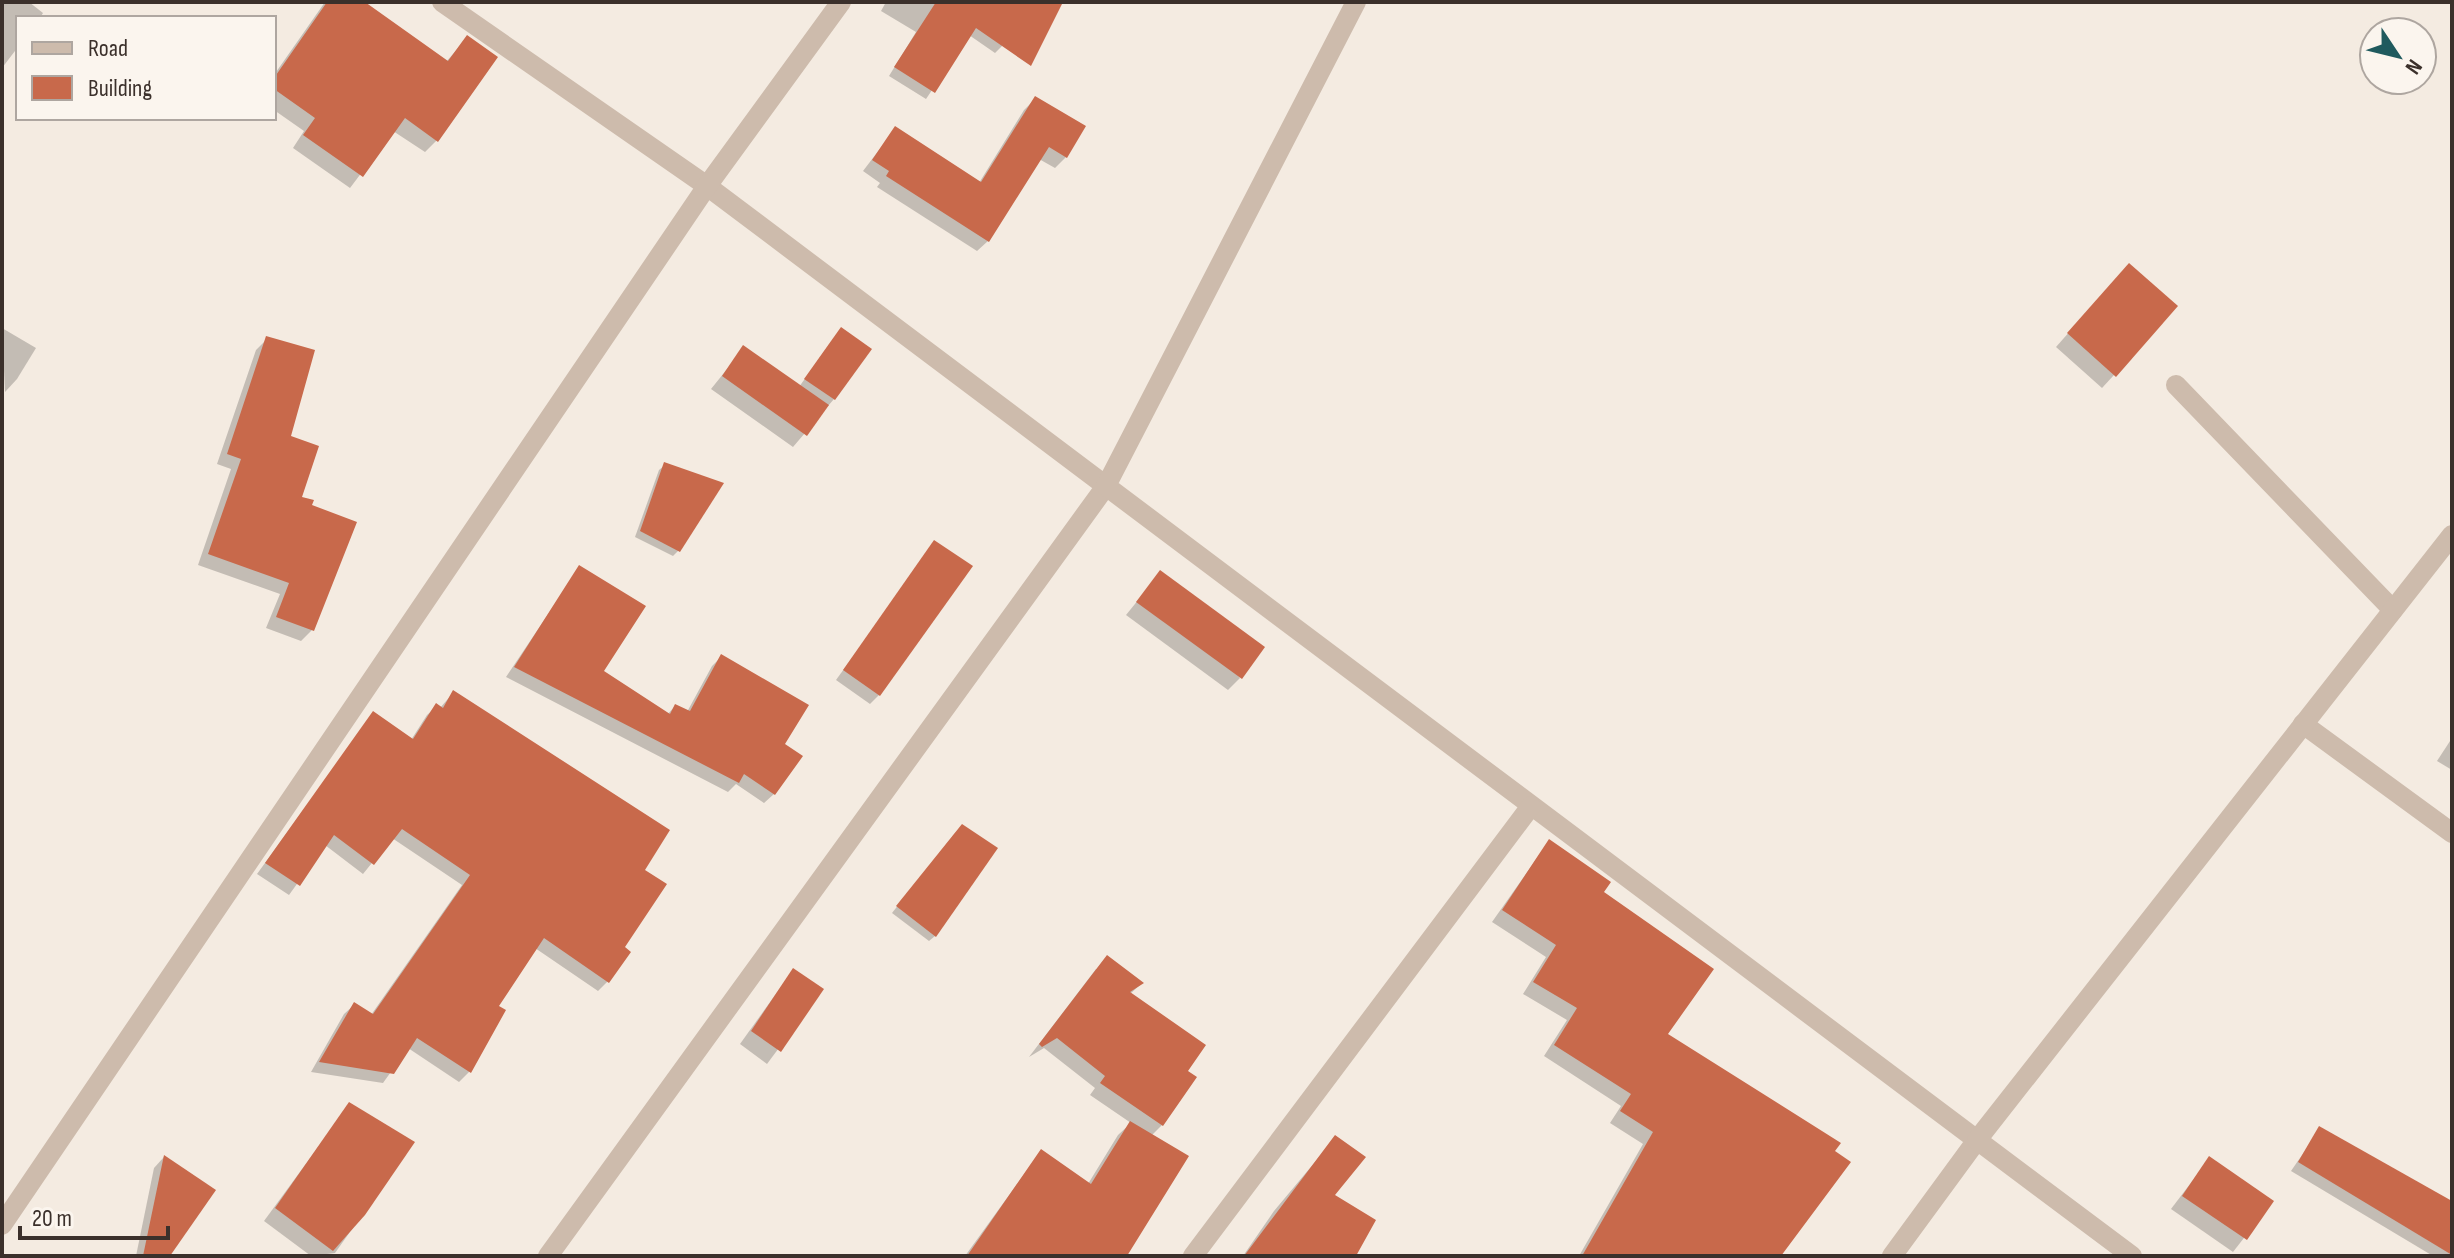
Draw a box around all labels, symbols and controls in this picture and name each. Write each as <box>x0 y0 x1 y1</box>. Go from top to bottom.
legend <box>16 16 276 120</box>
north arrow <box>2358 16 2438 96</box>
text: Road <box>88 34 128 63</box>
text: N <box>2399 54 2428 79</box>
text: Building <box>88 74 152 103</box>
scale bar <box>20 1190 168 1240</box>
text: 20 m <box>32 1204 72 1233</box>

